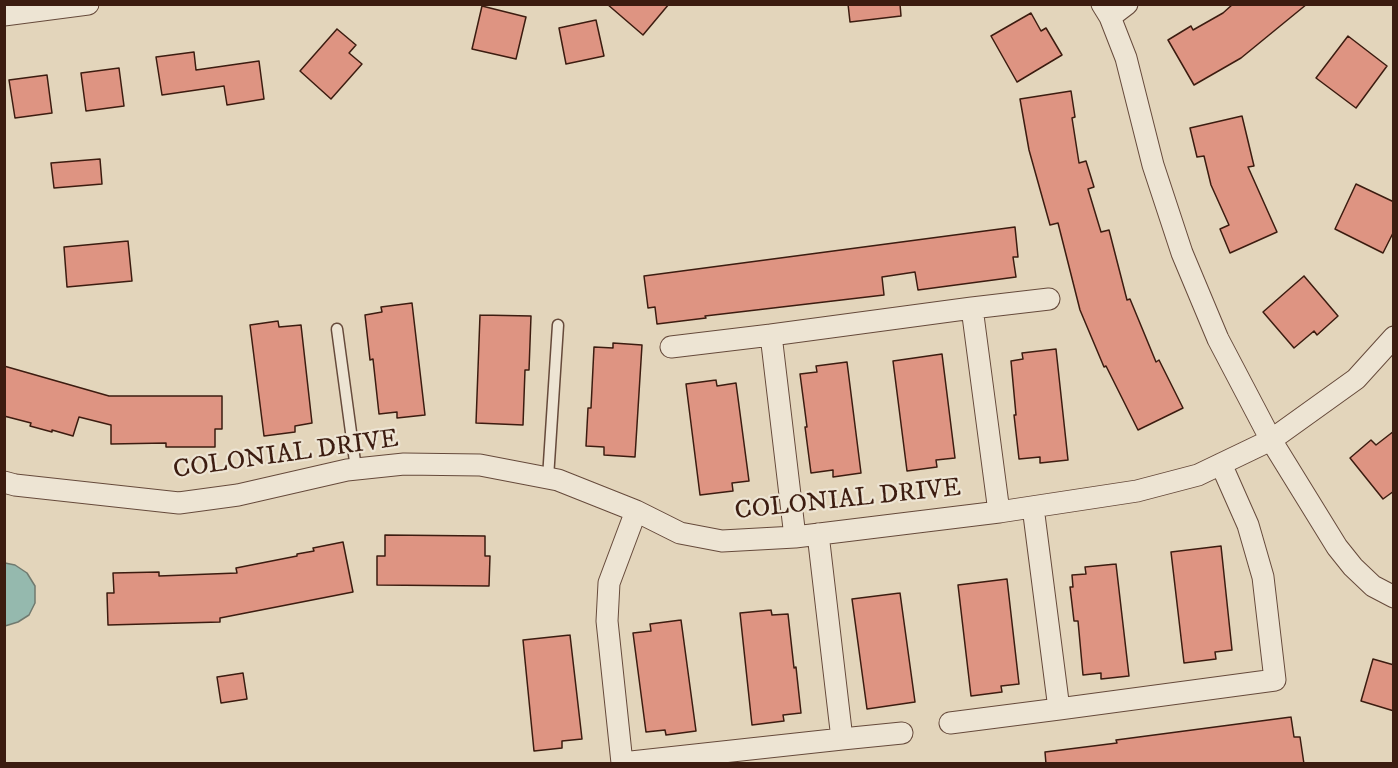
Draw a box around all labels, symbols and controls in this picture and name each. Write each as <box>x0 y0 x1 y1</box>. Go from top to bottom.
street label: COLONIAL DRIVE <box>171 425 401 487</box>
street label: COLONIAL DRIVE <box>733 474 963 528</box>

